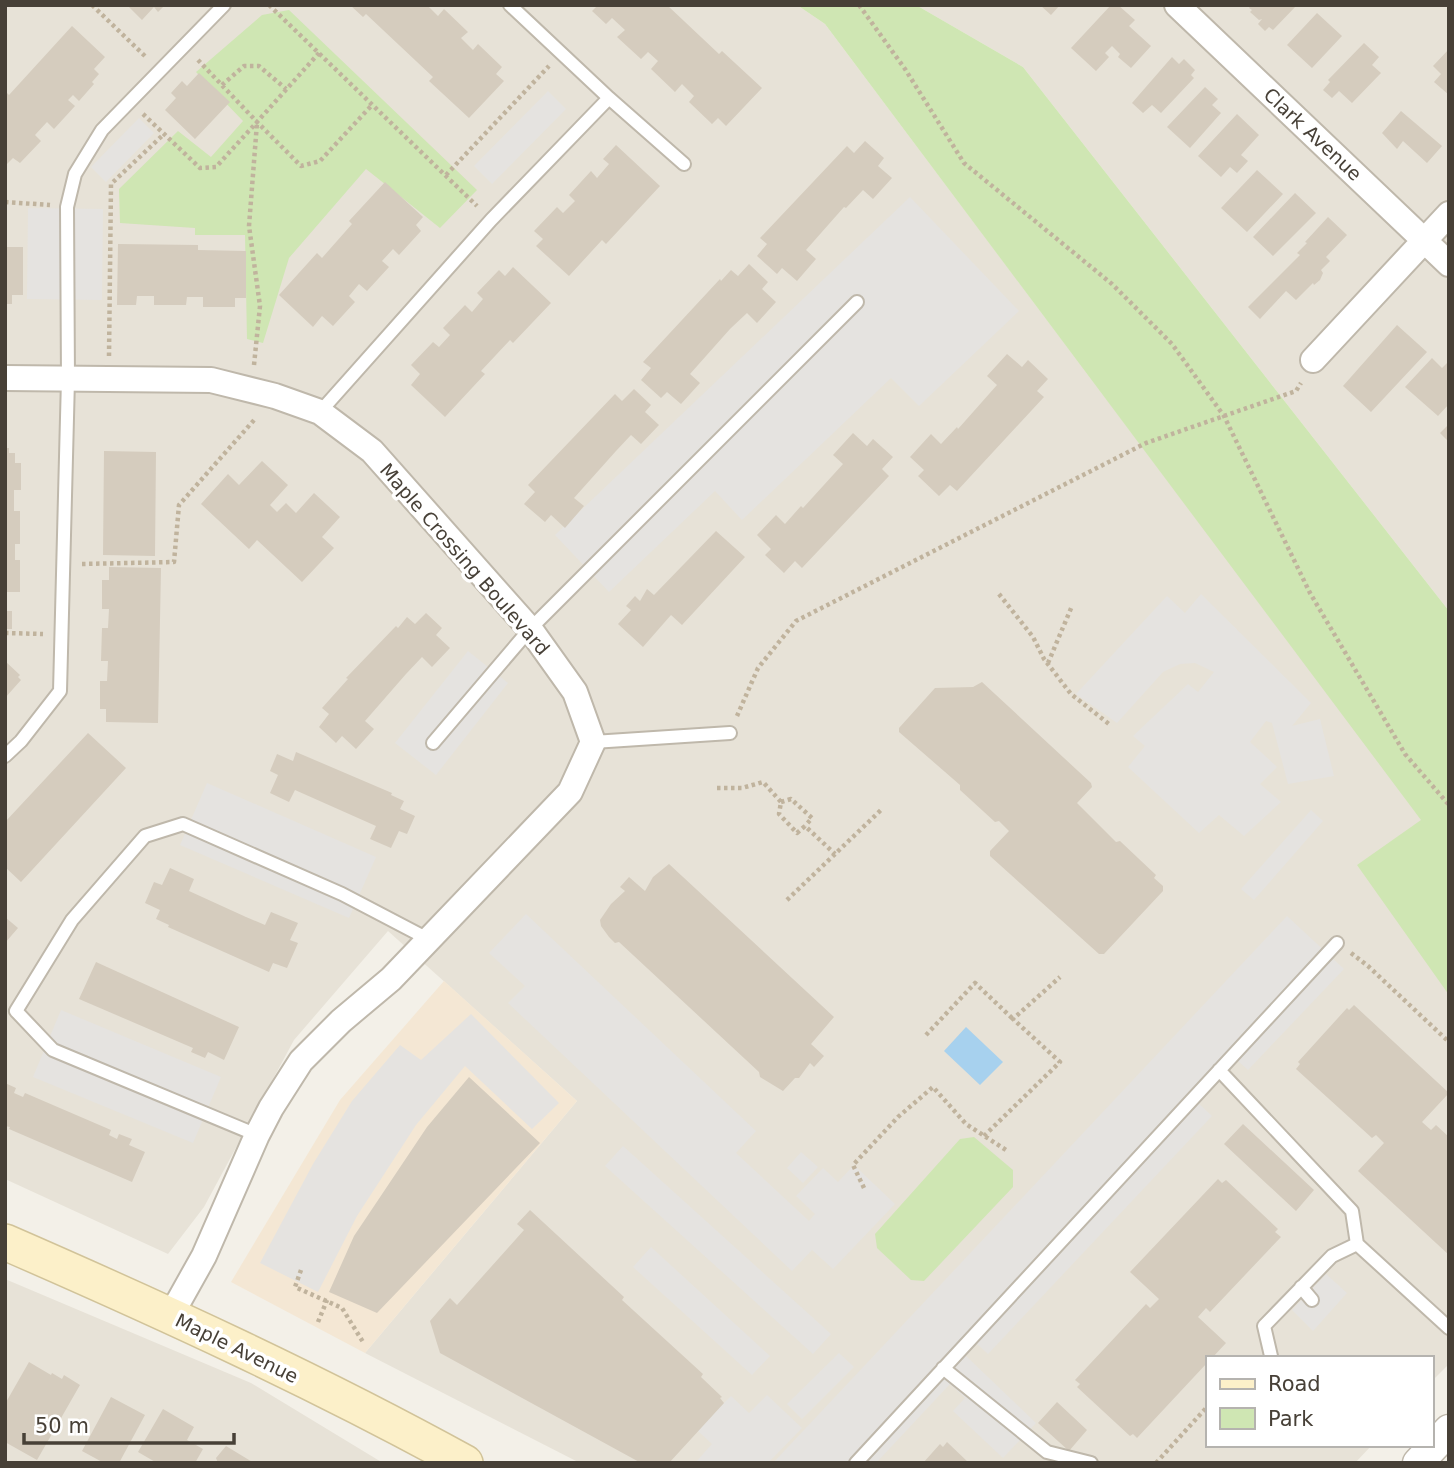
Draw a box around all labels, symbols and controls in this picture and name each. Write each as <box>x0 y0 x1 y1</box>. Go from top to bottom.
street label: Clark Avenue <box>1260 83 1366 185</box>
street label: Maple Crossing Boulevard <box>376 459 554 659</box>
street label: Maple Avenue <box>172 1309 302 1387</box>
legend <box>1206 1356 1433 1447</box>
text: Road <box>1268 1372 1321 1396</box>
scale bar <box>24 1402 234 1446</box>
text: Park <box>1268 1407 1314 1431</box>
text: 50 m <box>35 1414 89 1438</box>

